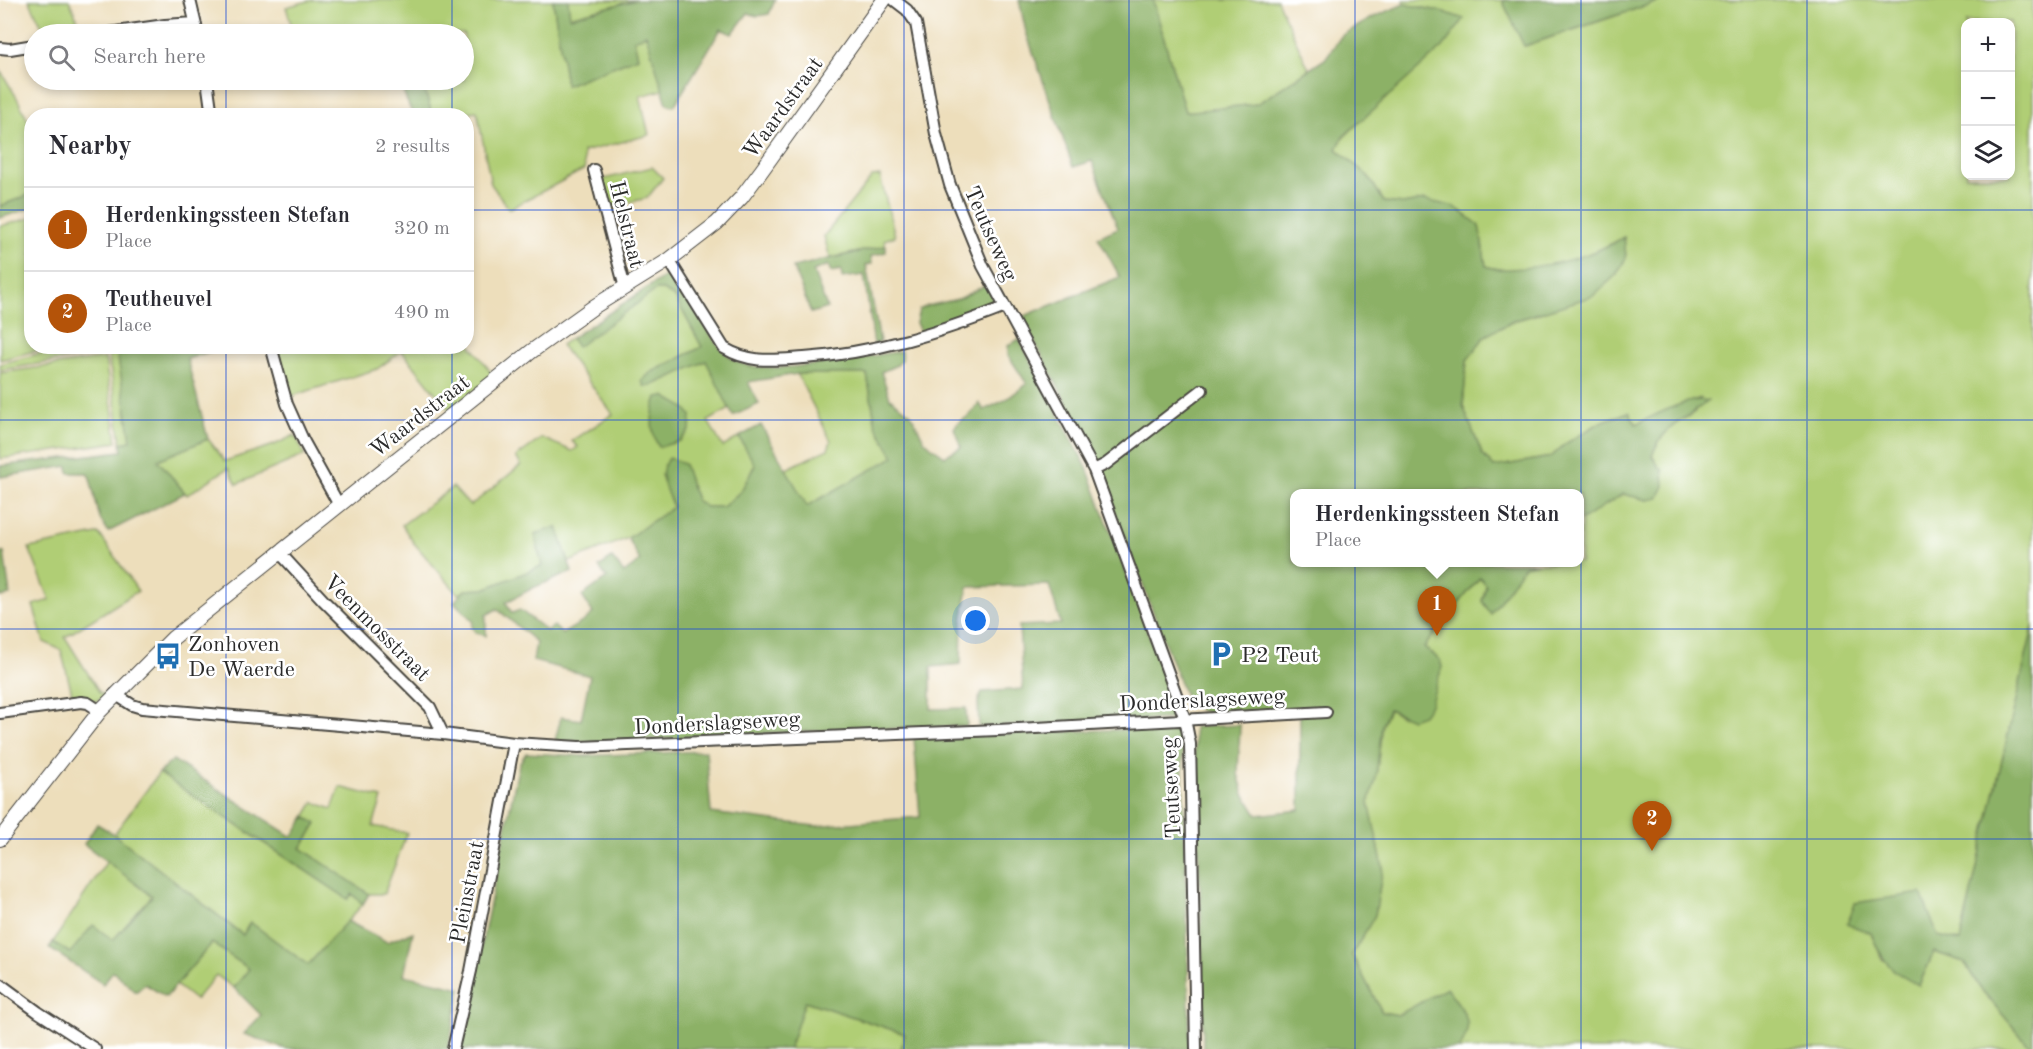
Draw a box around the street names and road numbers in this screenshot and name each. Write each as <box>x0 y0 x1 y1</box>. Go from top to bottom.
street label: Waardstraat <box>740 53 828 163</box>
street label: Helstraat <box>605 179 648 270</box>
street label: Teutseweg <box>959 183 1021 285</box>
street label: Waardstraat <box>366 371 474 462</box>
street label: Veenmosstraat <box>319 571 434 686</box>
street label: Donderslagseweg <box>1118 686 1286 716</box>
street label: Donderslagseweg <box>633 709 801 739</box>
street label: Teutseweg <box>1158 737 1186 839</box>
street label: Pleinstraat <box>447 839 489 946</box>

